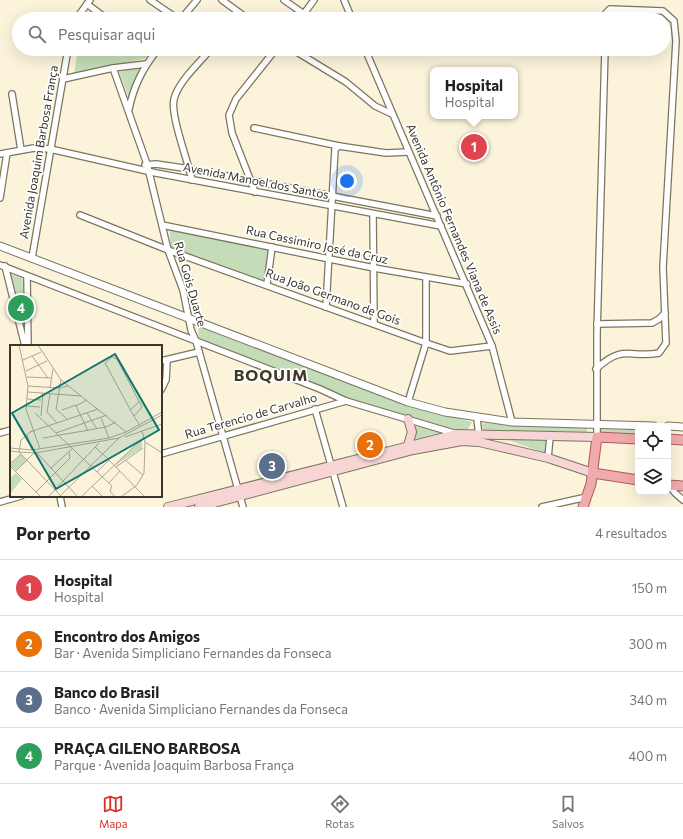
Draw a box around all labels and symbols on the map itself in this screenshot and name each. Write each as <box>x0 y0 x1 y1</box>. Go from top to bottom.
street label: Avenida Joaquim Barbosa França <box>16 64 61 240</box>
street label: Avenida Antônio Fernandes Viana de Assis <box>404 121 506 336</box>
pin: 1 <box>461 132 487 162</box>
street label: Avenida Manoel dos Santos <box>182 159 330 201</box>
your location <box>337 171 357 191</box>
street label: Rua Cassimiro José da Cruz <box>245 222 390 267</box>
street label: Rua Gois Duarte <box>172 240 210 328</box>
street label: Rua João Germano de Gois <box>264 265 403 328</box>
pin: 4 <box>8 293 34 323</box>
inset map <box>10 345 162 497</box>
district label: BOQUIM <box>234 365 308 384</box>
street label: Rua Terencio de Carvalho <box>183 389 318 441</box>
pin: 2 <box>357 430 383 460</box>
pin: 3 <box>259 451 285 481</box>

